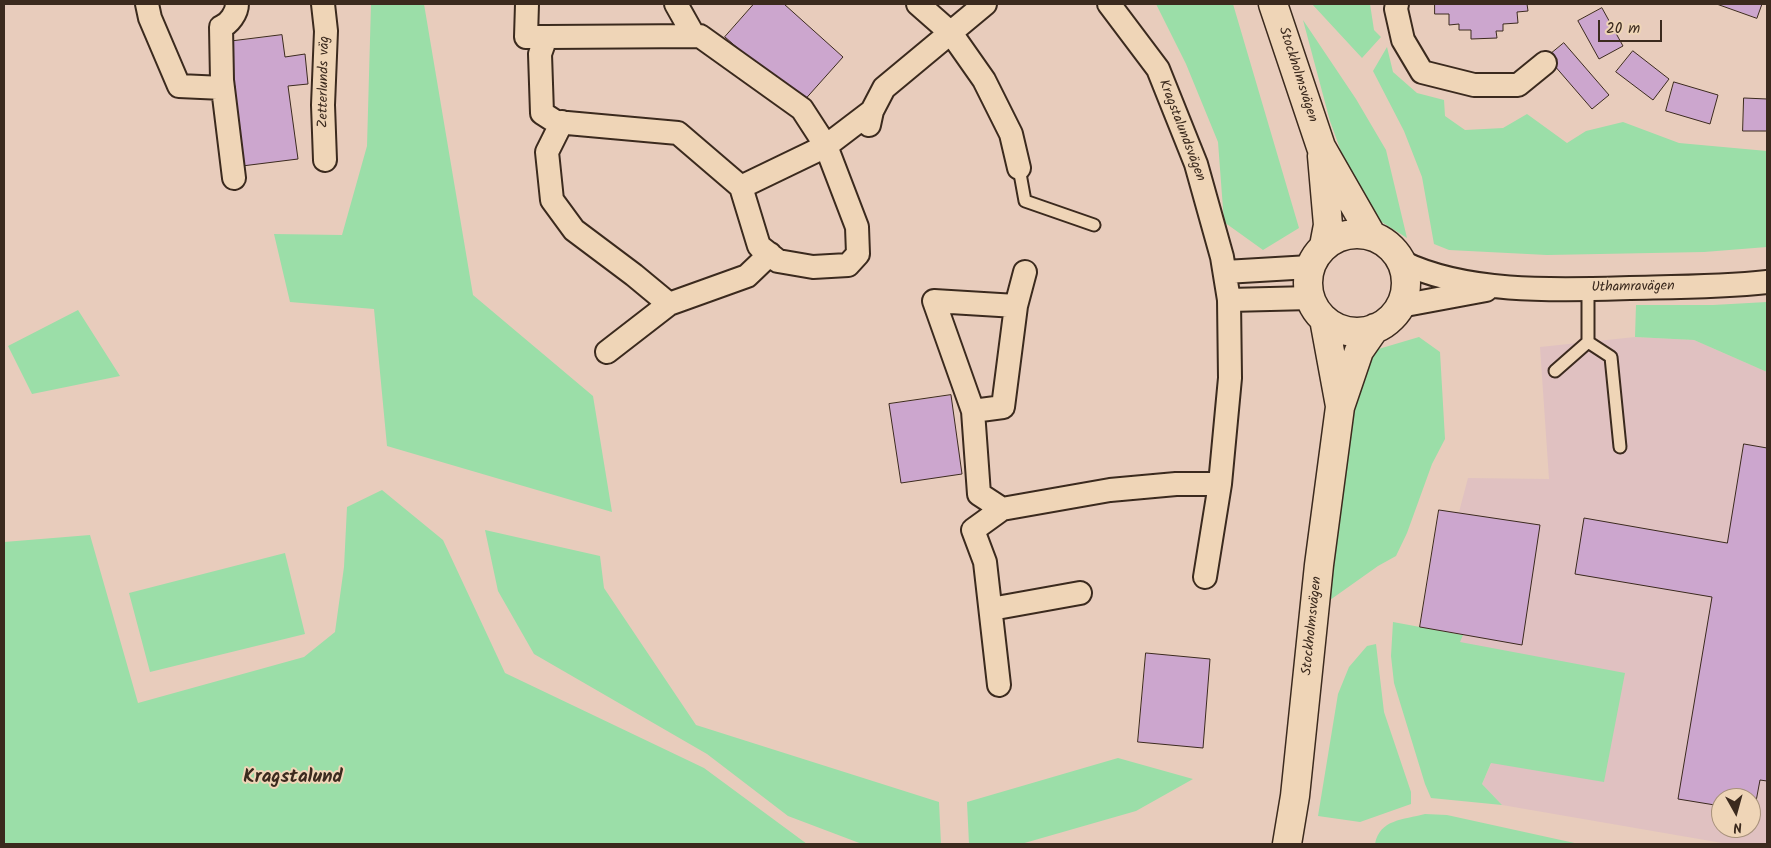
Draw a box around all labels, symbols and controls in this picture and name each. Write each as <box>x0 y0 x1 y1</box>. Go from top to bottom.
scale bar <box>1601 10 1665 42</box>
text: 20 m <box>1606 17 1640 41</box>
street label: Stockholmsvägen <box>1274 25 1320 125</box>
street label: Zetterlunds väg <box>316 36 334 128</box>
street label: Kragstalundsvägen <box>1154 78 1208 184</box>
street label: Uthamravägen <box>1591 279 1675 297</box>
street label: Stockholmsvägen <box>1299 576 1327 676</box>
district label: Kragstalund <box>243 768 343 790</box>
north arrow <box>1711 788 1761 838</box>
text: N <box>1732 815 1743 838</box>

